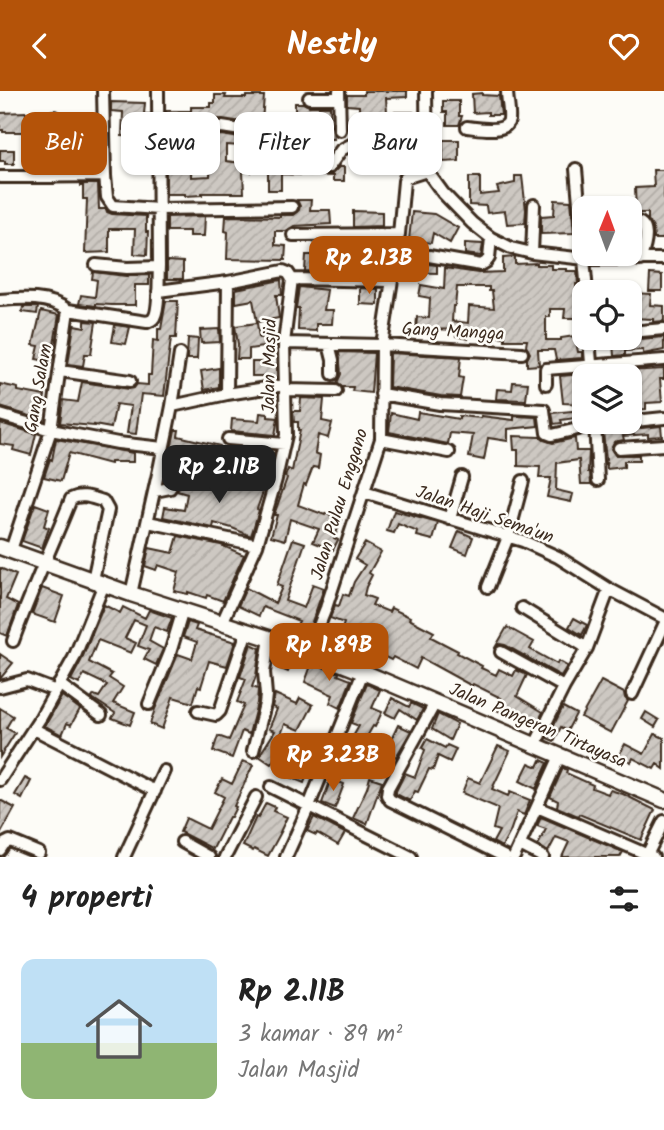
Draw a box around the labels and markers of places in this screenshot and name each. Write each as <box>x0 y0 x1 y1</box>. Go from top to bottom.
pin: Rp 2.13B <box>297 237 441 296</box>
pin: Rp 2.11B <box>147 445 291 505</box>
pin: Rp 1.89B <box>257 623 401 683</box>
pin: Rp 3.23B <box>261 733 405 793</box>

